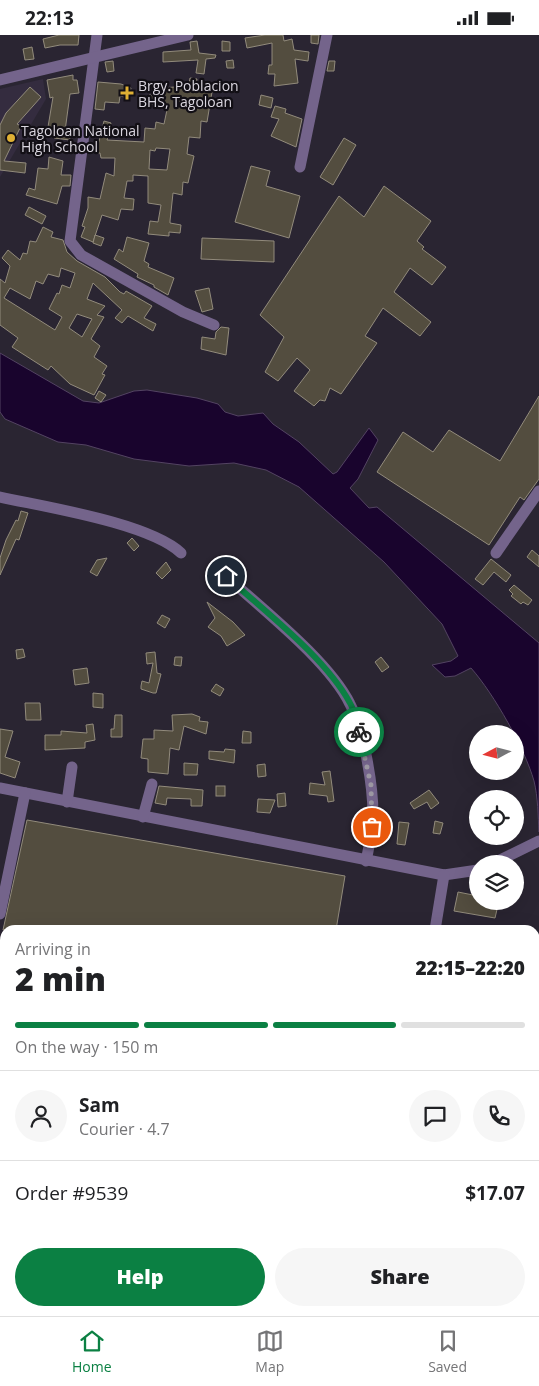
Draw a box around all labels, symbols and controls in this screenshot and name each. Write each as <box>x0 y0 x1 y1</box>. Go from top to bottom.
text: 22:13 <box>25 5 74 31</box>
place label: Brgy. Poblacion BHS, Tagoloan <box>138 76 239 111</box>
marker: Brgy. Poblacion BHS, Tagoloan <box>120 86 134 100</box>
place label: Tagoloan National High School <box>21 121 140 156</box>
marker: Tagoloan National High School <box>5 132 17 144</box>
pin <box>205 555 247 597</box>
icon: home <box>212 562 240 590</box>
courier <box>334 707 384 757</box>
icon: bike <box>345 718 373 746</box>
north arrow <box>469 725 524 780</box>
map controls <box>469 725 524 910</box>
button: locate <box>469 790 524 845</box>
pin <box>351 806 393 848</box>
icon: bag <box>358 813 386 841</box>
button: layers <box>469 855 524 910</box>
text: Arriving in <box>15 938 91 960</box>
text: 22:15–22:20 <box>415 955 525 981</box>
text: 2 min <box>15 957 106 1000</box>
text: On the way · 150 m <box>15 1036 158 1058</box>
button: person <box>15 1090 67 1142</box>
button: chat <box>409 1090 461 1142</box>
button: phone <box>473 1090 525 1142</box>
text: Sam <box>79 1092 120 1118</box>
text: Courier · 4.7 <box>79 1118 170 1140</box>
text: Order #9539 <box>15 1180 128 1206</box>
text: $17.07 <box>465 1180 525 1206</box>
button: Help <box>15 1248 265 1306</box>
button: Share <box>275 1248 525 1306</box>
tab: Home <box>72 1327 112 1376</box>
tab: Map <box>255 1327 284 1376</box>
tab: Saved <box>428 1327 467 1376</box>

